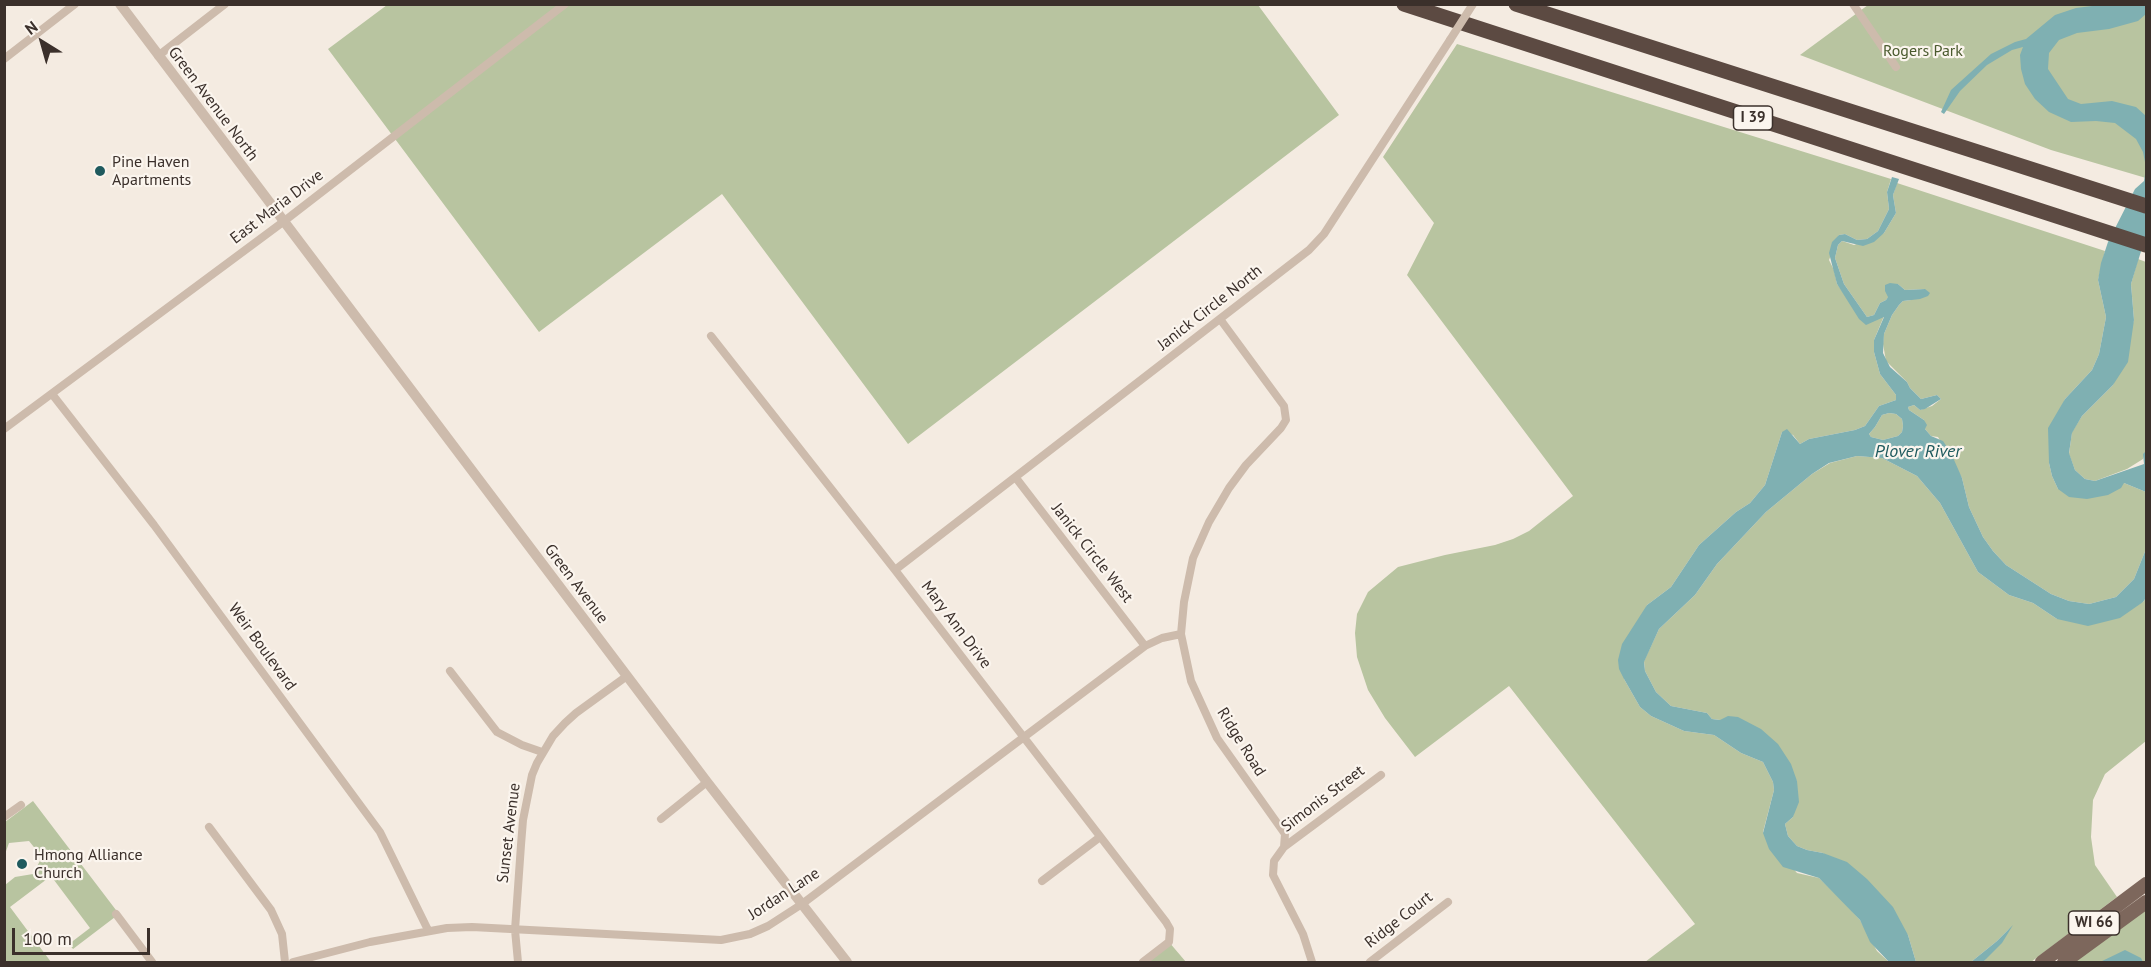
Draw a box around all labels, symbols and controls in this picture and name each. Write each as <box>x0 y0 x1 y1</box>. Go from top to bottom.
north arrow <box>12 12 72 72</box>
text: N <box>21 16 41 39</box>
park label: Rogers Park <box>1883 41 1963 61</box>
street label: Green Avenue North <box>164 43 262 165</box>
road number: I 39 <box>1734 106 1772 130</box>
place label: Pine Haven Apartments <box>112 152 191 190</box>
marker: Pine Haven Apartments <box>93 164 107 178</box>
street label: East Maria Drive <box>227 166 327 248</box>
street label: Janick Circle North <box>1154 261 1266 355</box>
water label: Plover River <box>1875 441 1961 463</box>
street label: Janick Circle West <box>1047 499 1137 607</box>
street label: Green Avenue <box>540 541 612 627</box>
street label: Mary Ann Drive <box>917 577 995 673</box>
street label: Weir Boulevard <box>224 600 300 694</box>
street label: Ridge Road <box>1212 704 1270 780</box>
street label: Simonis Street <box>1278 761 1368 837</box>
street label: Sunset Avenue <box>493 782 525 884</box>
place label: Hmong Alliance Church <box>34 845 143 883</box>
marker: Hmong Alliance Church <box>15 857 29 871</box>
street label: Jordan Lane <box>745 864 823 924</box>
street label: Ridge Court <box>1361 888 1437 952</box>
road number: WI 66 <box>2068 911 2120 935</box>
scale bar <box>15 916 153 954</box>
text: 100 m <box>23 927 72 950</box>

